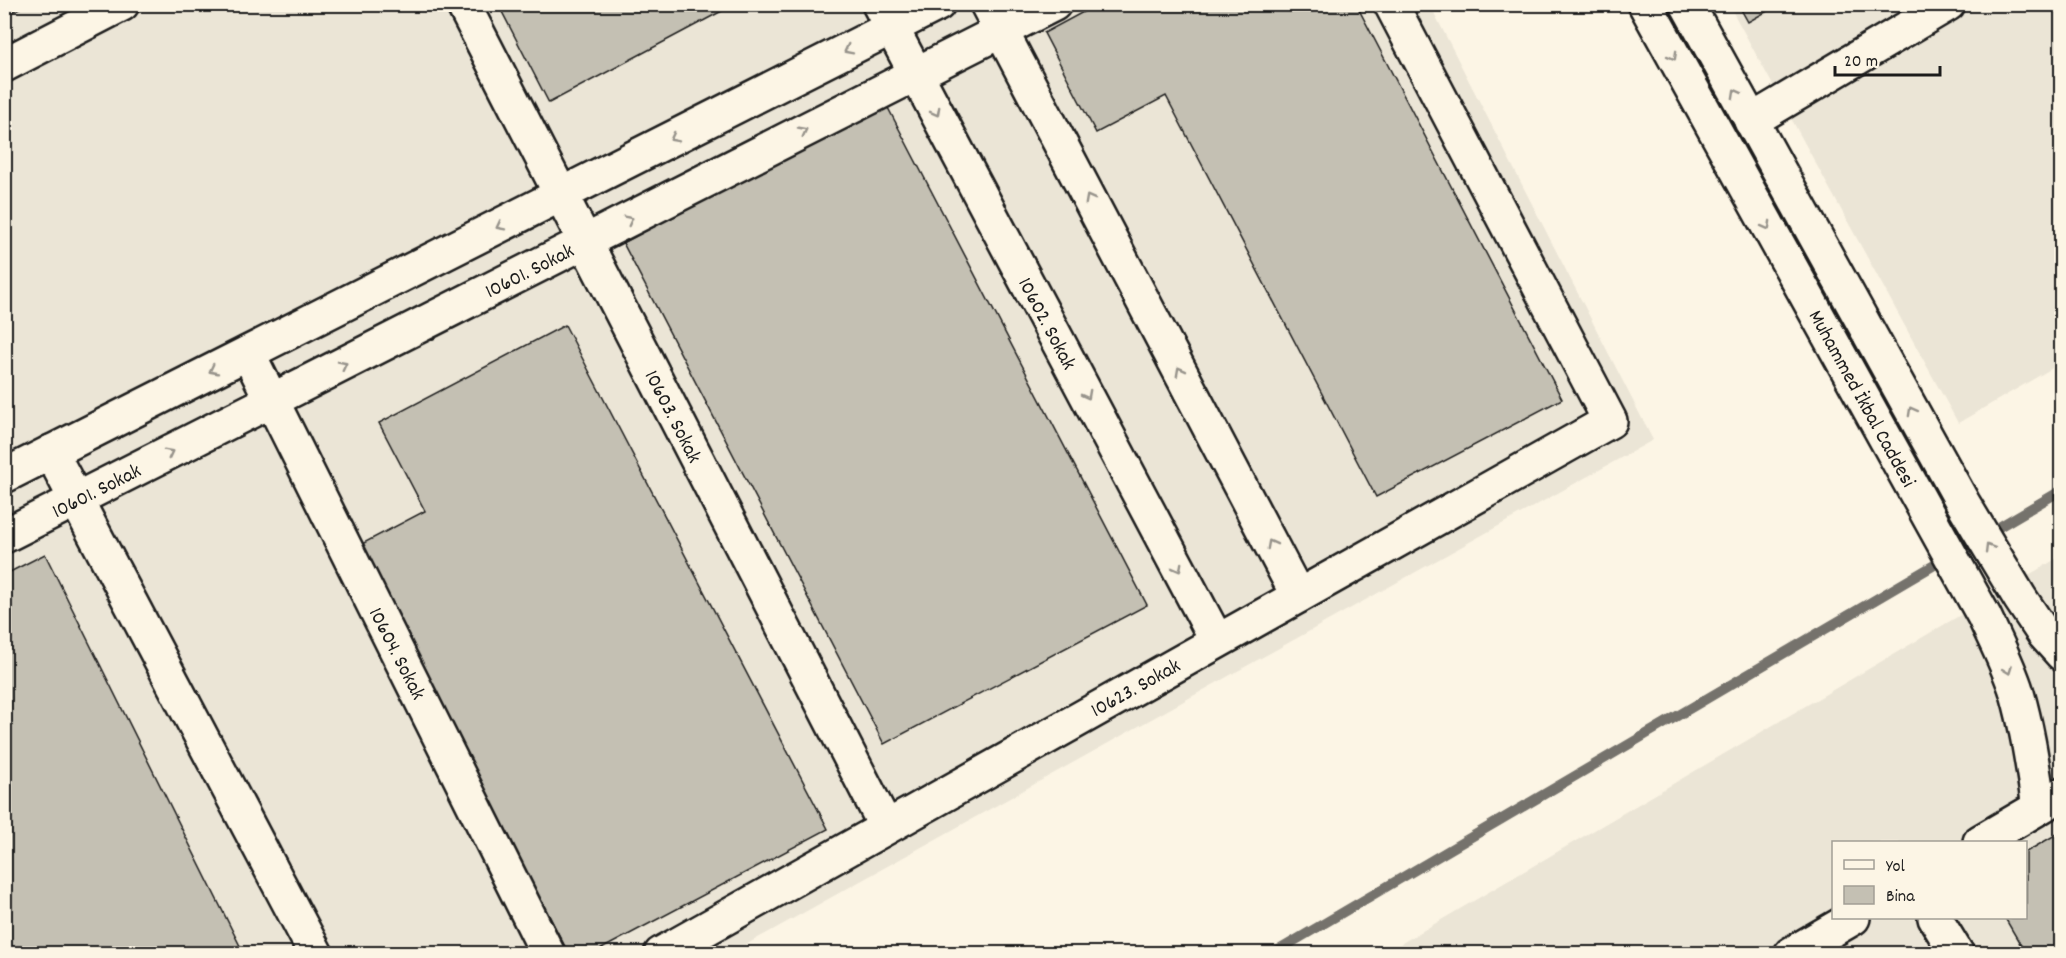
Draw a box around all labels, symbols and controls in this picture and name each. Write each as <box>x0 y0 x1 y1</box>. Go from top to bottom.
scale bar <box>1835 39 1940 77</box>
one-way arrow <box>844 43 854 54</box>
one-way arrow <box>1666 50 1677 60</box>
text: 20 m <box>1844 50 1878 75</box>
one-way arrow <box>1732 89 1743 100</box>
one-way arrow <box>929 106 940 116</box>
one-way arrow <box>797 127 808 139</box>
one-way arrow <box>670 131 680 142</box>
one-way arrow <box>1085 194 1096 205</box>
one-way arrow <box>623 215 634 227</box>
one-way arrow <box>495 218 506 230</box>
one-way arrow <box>1760 220 1772 231</box>
street label: 10601. Sokak <box>481 237 580 308</box>
street label: 10602. Sokak <box>1008 273 1082 376</box>
street label: Muhammed İkbal Caddesi <box>1799 305 1922 494</box>
one-way arrow <box>337 360 348 372</box>
one-way arrow <box>209 363 220 374</box>
street label: 10603. Sokak <box>635 366 708 469</box>
one-way arrow <box>1176 367 1187 378</box>
one-way arrow <box>1080 389 1091 400</box>
one-way arrow <box>1908 407 1919 417</box>
one-way arrow <box>163 449 173 460</box>
street label: 10601. Sokak <box>48 457 147 528</box>
one-way arrow <box>1266 539 1278 550</box>
one-way arrow <box>1985 544 1997 554</box>
one-way arrow <box>1171 561 1182 572</box>
street label: 10604. Sokak <box>359 603 431 706</box>
street label: 10623. Sokak <box>1086 653 1187 727</box>
one-way arrow <box>2001 664 2013 675</box>
legend <box>1832 841 2027 919</box>
text: Yol <box>1886 855 1906 880</box>
text: Bina <box>1886 885 1915 910</box>

